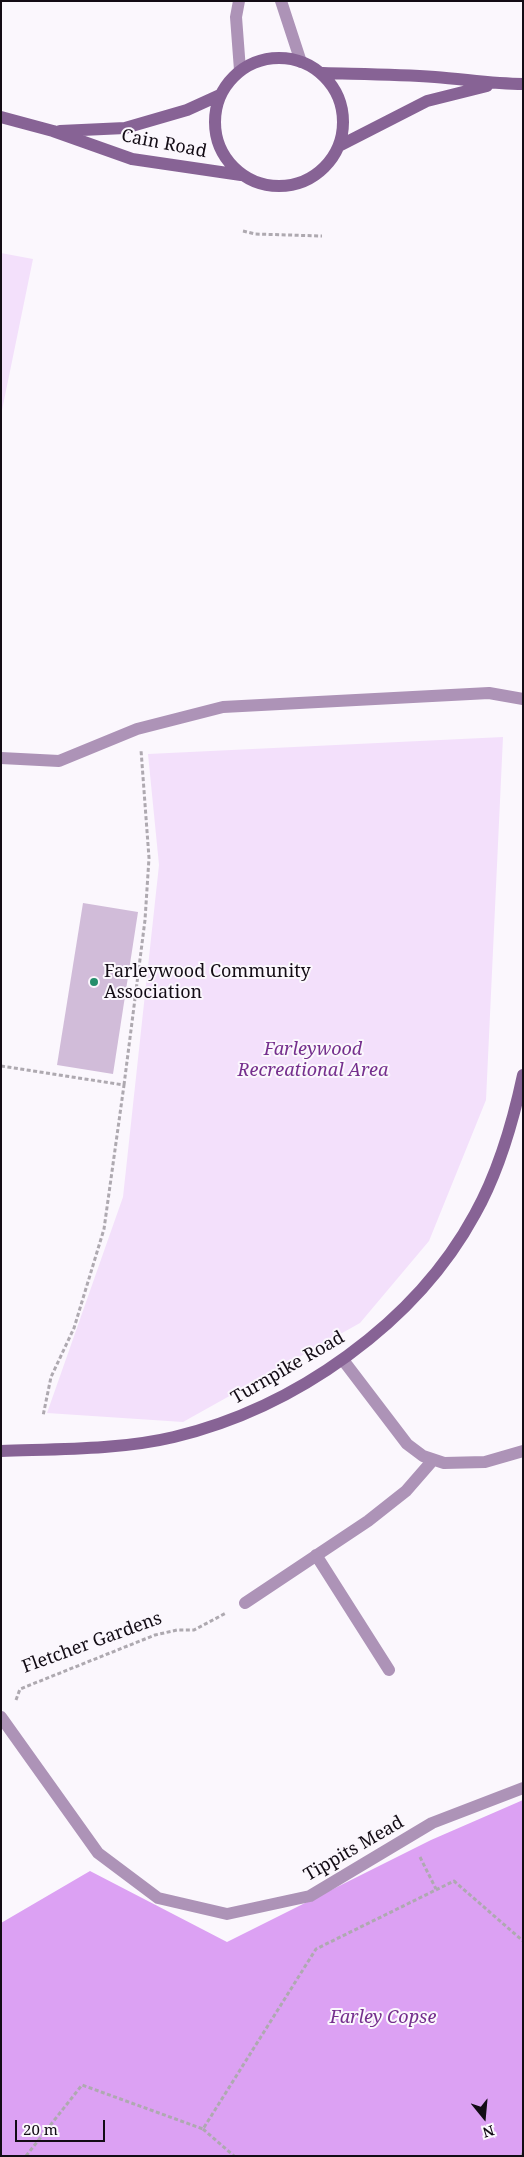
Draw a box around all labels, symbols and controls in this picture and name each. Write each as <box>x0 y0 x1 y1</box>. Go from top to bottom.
street label: Cain Road <box>119 125 209 163</box>
place label: Farleywood Community Association <box>104 961 311 1004</box>
marker: Farleywood Community Association <box>88 976 100 988</box>
park label: Farleywood Recreational Area <box>238 1039 388 1082</box>
street label: Turnpike Road <box>228 1327 348 1409</box>
street label: Fletcher Gardens <box>19 1608 165 1678</box>
street label: Tippits Mead <box>300 1812 408 1886</box>
park label: Farley Copse <box>330 2007 436 2029</box>
north arrow <box>459 2092 509 2142</box>
scale bar <box>18 2110 108 2142</box>
text: 20 m <box>23 2119 58 2139</box>
text: N <box>480 2121 497 2143</box>

